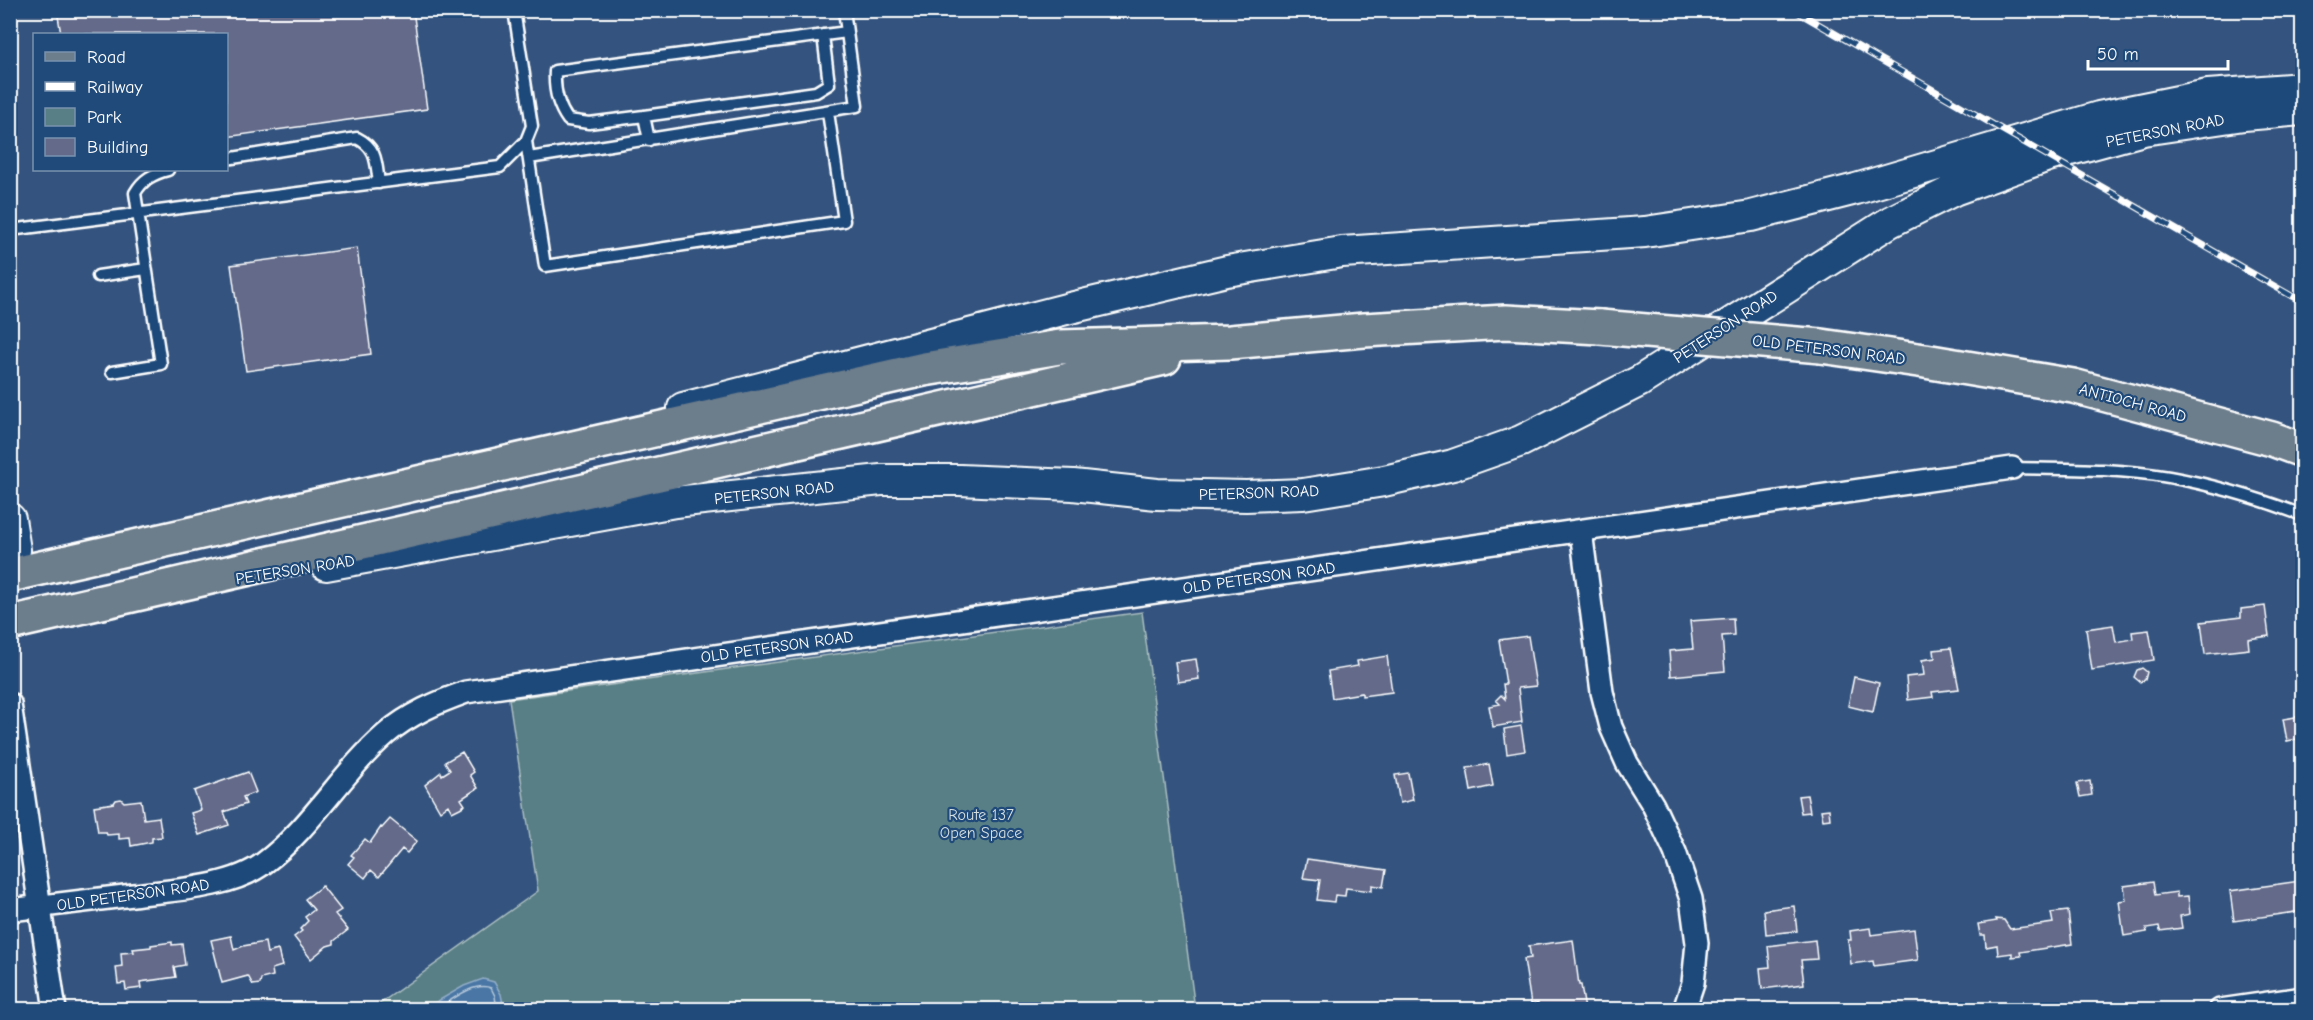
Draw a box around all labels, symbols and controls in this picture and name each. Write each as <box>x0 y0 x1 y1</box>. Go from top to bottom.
legend <box>33 33 228 171</box>
scale bar <box>2088 33 2228 71</box>
text: 50 m <box>2097 44 2139 65</box>
text: Road <box>87 47 126 68</box>
text: Railway <box>87 77 144 98</box>
text: Park <box>87 107 122 128</box>
street label: PETERSON ROAD <box>2104 111 2226 151</box>
text: Building <box>87 137 149 158</box>
street label: PETERSON ROAD <box>1670 287 1781 367</box>
street label: OLD PETERSON ROAD <box>1751 332 1906 368</box>
street label: ANTIOCH ROAD <box>2077 380 2188 426</box>
street label: PETERSON ROAD <box>713 478 835 508</box>
street label: PETERSON ROAD <box>1199 482 1319 504</box>
street label: PETERSON ROAD <box>234 552 356 588</box>
street label: OLD PETERSON ROAD <box>1182 558 1337 598</box>
street label: OLD PETERSON ROAD <box>700 627 855 667</box>
park label: Route 137 Open Space <box>940 806 1022 842</box>
street label: OLD PETERSON ROAD <box>56 875 211 915</box>

